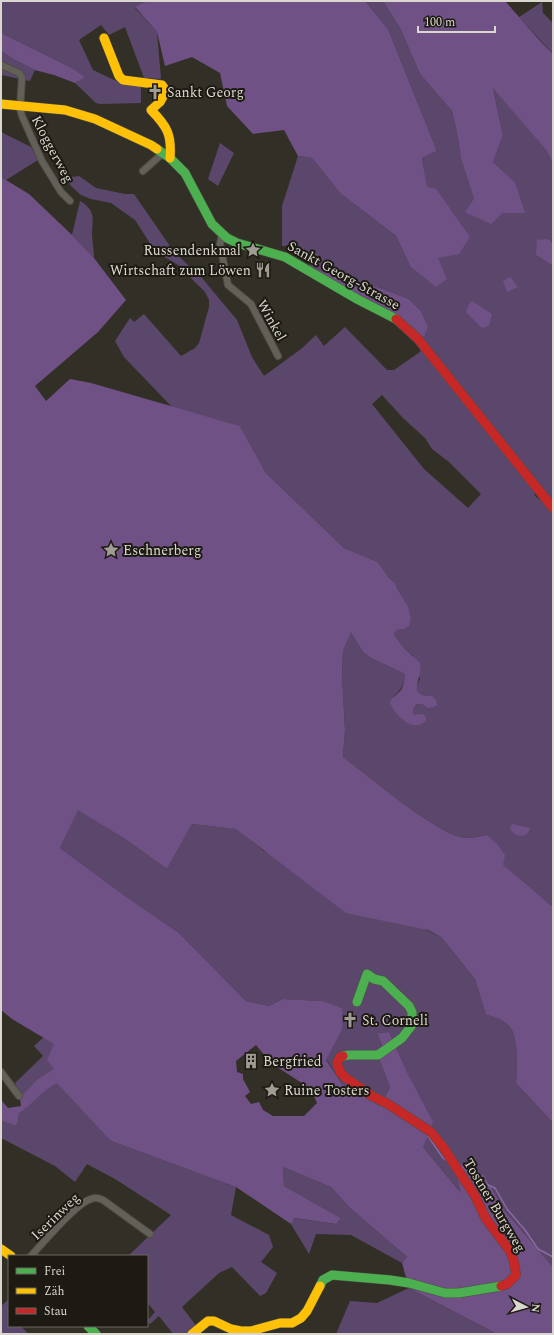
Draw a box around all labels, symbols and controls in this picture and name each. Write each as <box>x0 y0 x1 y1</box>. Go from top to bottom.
scale bar <box>418 8 495 34</box>
text: 100 m <box>424 13 455 32</box>
place label: Sankt Georg <box>167 82 244 103</box>
church icon: Sankt Georg <box>146 83 164 101</box>
street label: Kloggerweg <box>26 112 79 187</box>
street label: Sankt Georg-Strasse <box>284 236 404 315</box>
place label: Russendenkmal <box>144 240 241 261</box>
place icon: Russendenkmal <box>244 241 262 259</box>
place label: Wirtschaft zum Löwen <box>110 260 251 281</box>
restaurant icon: Wirtschaft zum Löwen <box>254 261 272 279</box>
street label: Winkel <box>252 296 292 345</box>
place label: Eschnerberg <box>123 540 201 561</box>
place icon: Eschnerberg <box>102 541 120 559</box>
place label: St. Corneli <box>362 1010 428 1031</box>
church icon: St. Corneli <box>341 1011 359 1029</box>
place label: Bergfried <box>263 1051 322 1072</box>
building icon: Bergfried <box>242 1052 260 1070</box>
place label: Ruine Tosters <box>284 1080 369 1101</box>
place icon: Ruine Tosters <box>263 1081 281 1099</box>
street label: Tostner Burgweg <box>458 1154 531 1256</box>
street label: Iserinweg <box>26 1188 85 1245</box>
legend <box>8 1255 148 1327</box>
text: Frei <box>44 1262 66 1281</box>
text: Zäh <box>44 1282 65 1301</box>
north arrow <box>506 1287 546 1327</box>
text: Stau <box>44 1302 68 1321</box>
text: N <box>527 1303 544 1313</box>

